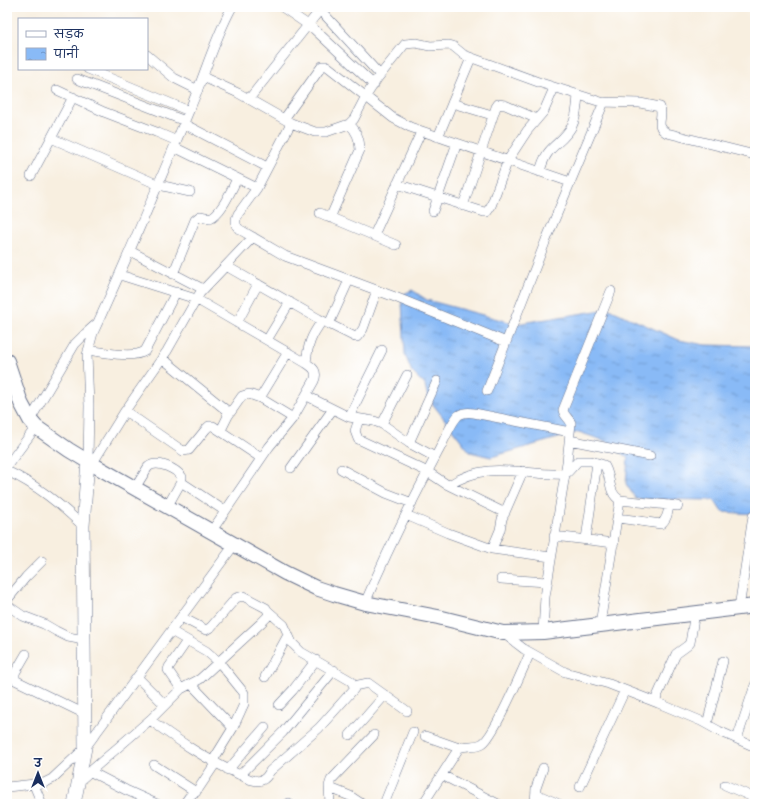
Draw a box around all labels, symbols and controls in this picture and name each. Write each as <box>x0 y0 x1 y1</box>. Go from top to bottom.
legend <box>18 18 148 70</box>
text: सड़क <box>53 26 85 42</box>
text: पानी <box>53 45 79 61</box>
north arrow <box>18 753 58 793</box>
text: उ <box>33 756 43 770</box>

